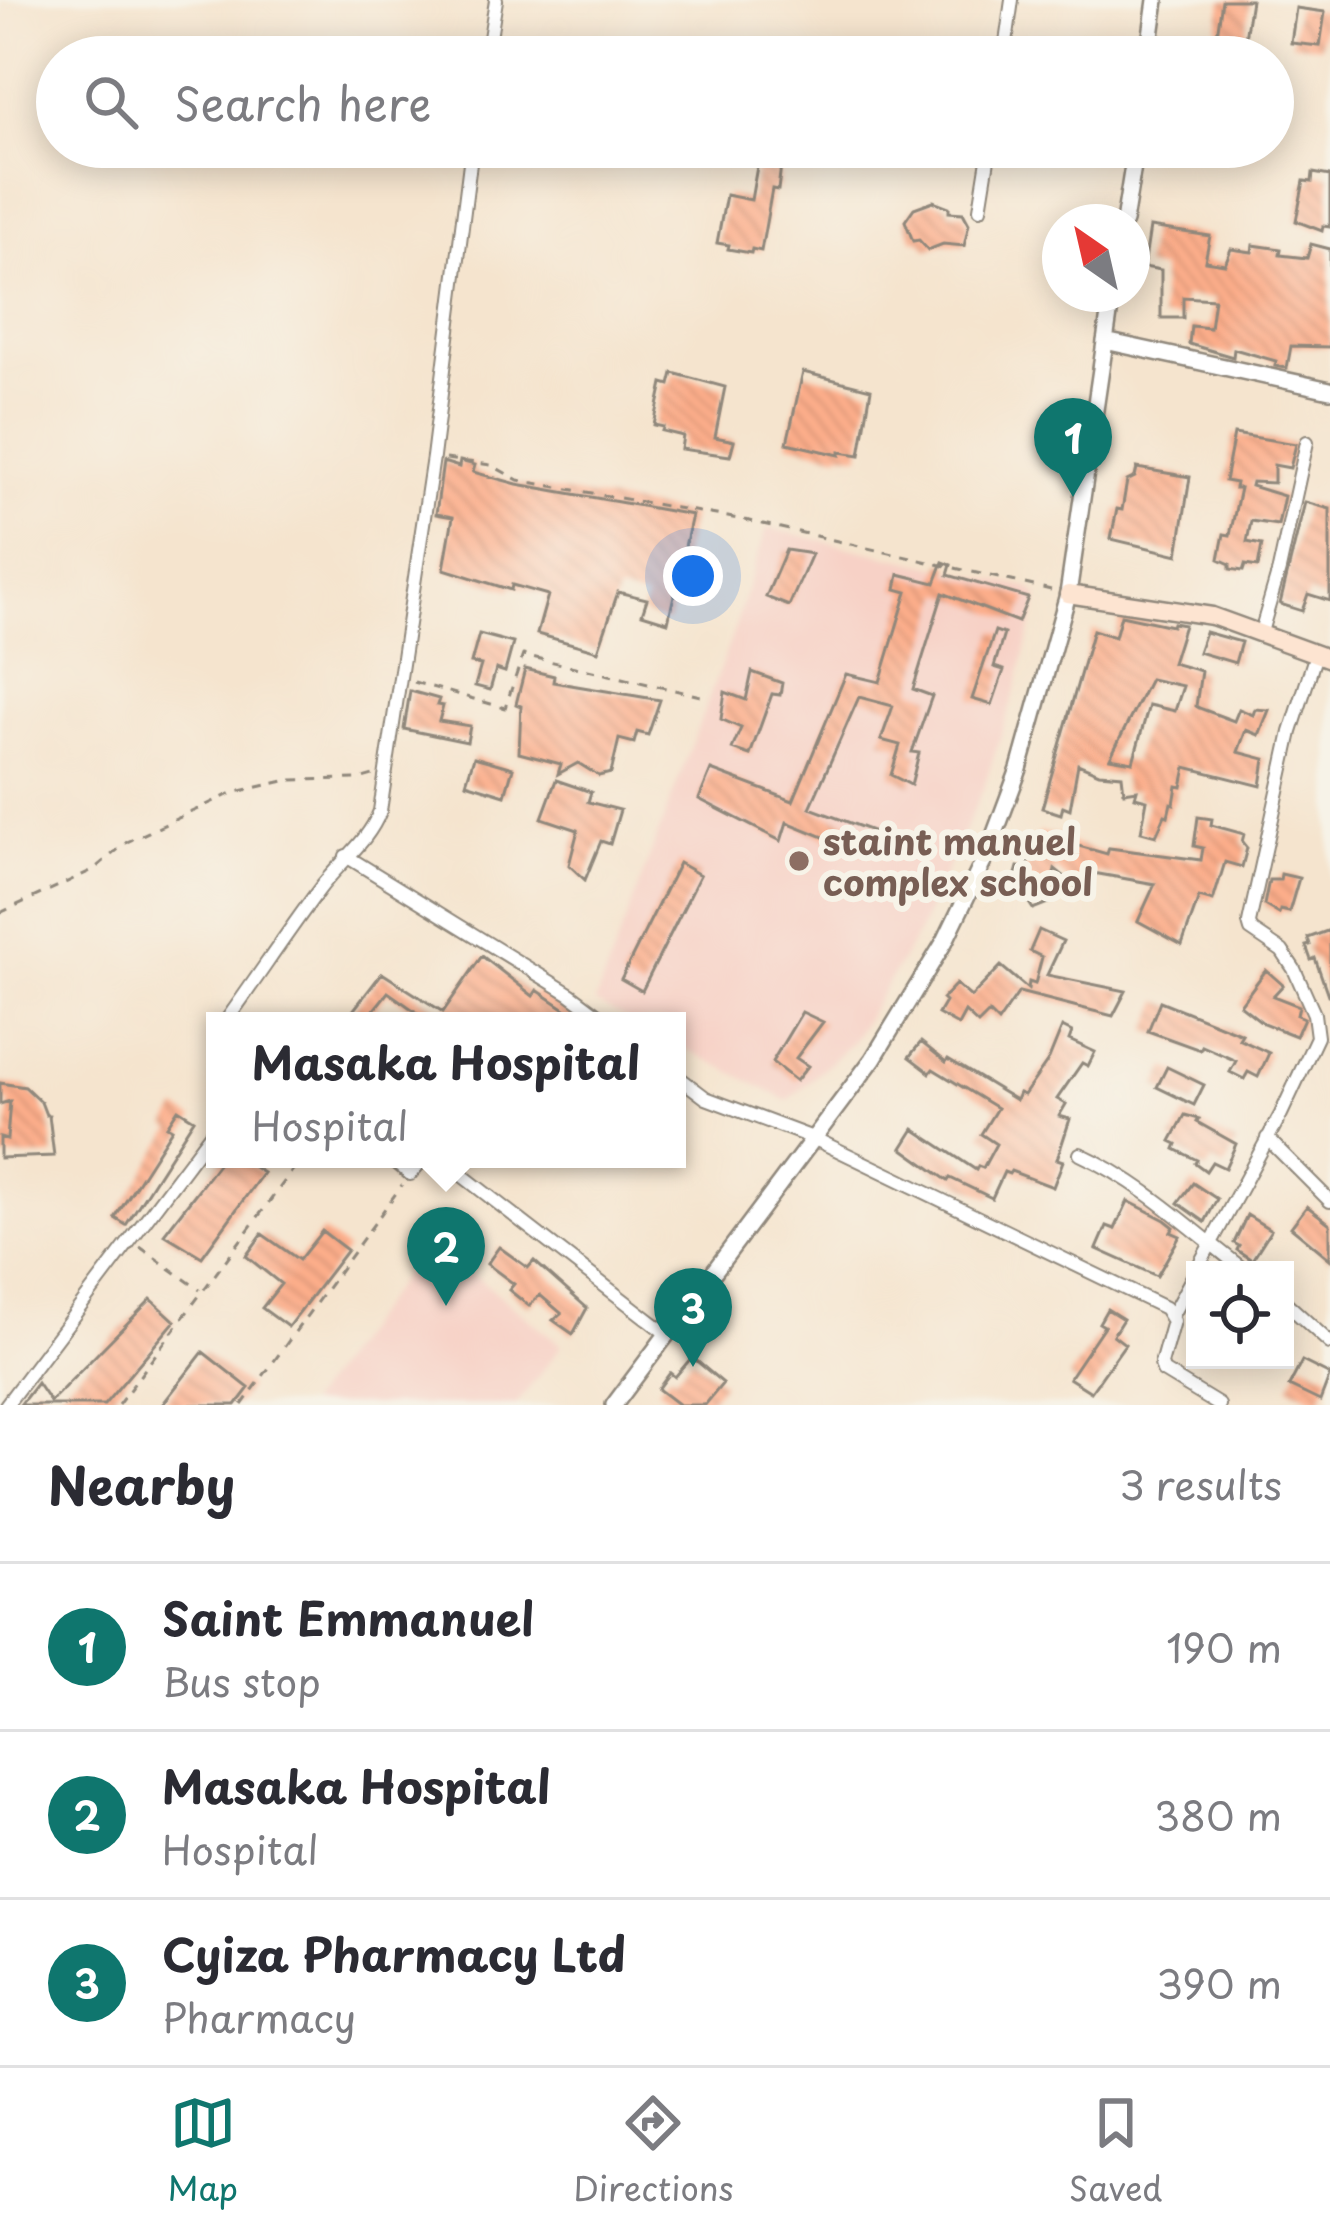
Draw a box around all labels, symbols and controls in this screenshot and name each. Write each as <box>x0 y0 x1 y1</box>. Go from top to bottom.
search box <box>36 36 1294 168</box>
text: Search here <box>174 68 431 136</box>
icon: search <box>78 69 144 135</box>
north arrow <box>1042 204 1150 312</box>
pin: 1 <box>1034 398 1112 497</box>
your location <box>663 546 723 606</box>
place label: staint manuel complex school <box>823 813 1093 908</box>
marker: staint manuel complex school <box>786 848 812 874</box>
popup <box>206 1012 686 1168</box>
text: Masaka Hospital <box>252 1027 640 1095</box>
text: Hospital <box>252 1095 408 1154</box>
pin: 2 <box>407 1207 485 1306</box>
map controls <box>1186 1261 1294 1369</box>
button: locate <box>1186 1261 1294 1369</box>
pin: 3 <box>654 1268 732 1367</box>
text: Nearby <box>48 1445 235 1522</box>
text: 3 results <box>1119 1454 1282 1513</box>
text: Saint Emmanuel <box>162 1583 534 1651</box>
text: 1 <box>78 1617 96 1676</box>
text: 190 m <box>1166 1617 1282 1676</box>
text: Bus stop <box>162 1651 321 1710</box>
text: Masaka Hospital <box>162 1751 551 1819</box>
text: 2 <box>73 1785 101 1844</box>
text: 380 m <box>1154 1785 1282 1844</box>
text: Hospital <box>162 1819 319 1878</box>
text: Cyiza Pharmacy Ltd <box>162 1919 626 1987</box>
text: 3 <box>74 1953 100 2012</box>
text: 390 m <box>1157 1953 1282 2012</box>
text: Pharmacy <box>162 1987 356 2046</box>
tab: Map <box>168 2090 238 2212</box>
tab: Directions <box>573 2090 734 2212</box>
tab: Saved <box>1069 2090 1162 2212</box>

